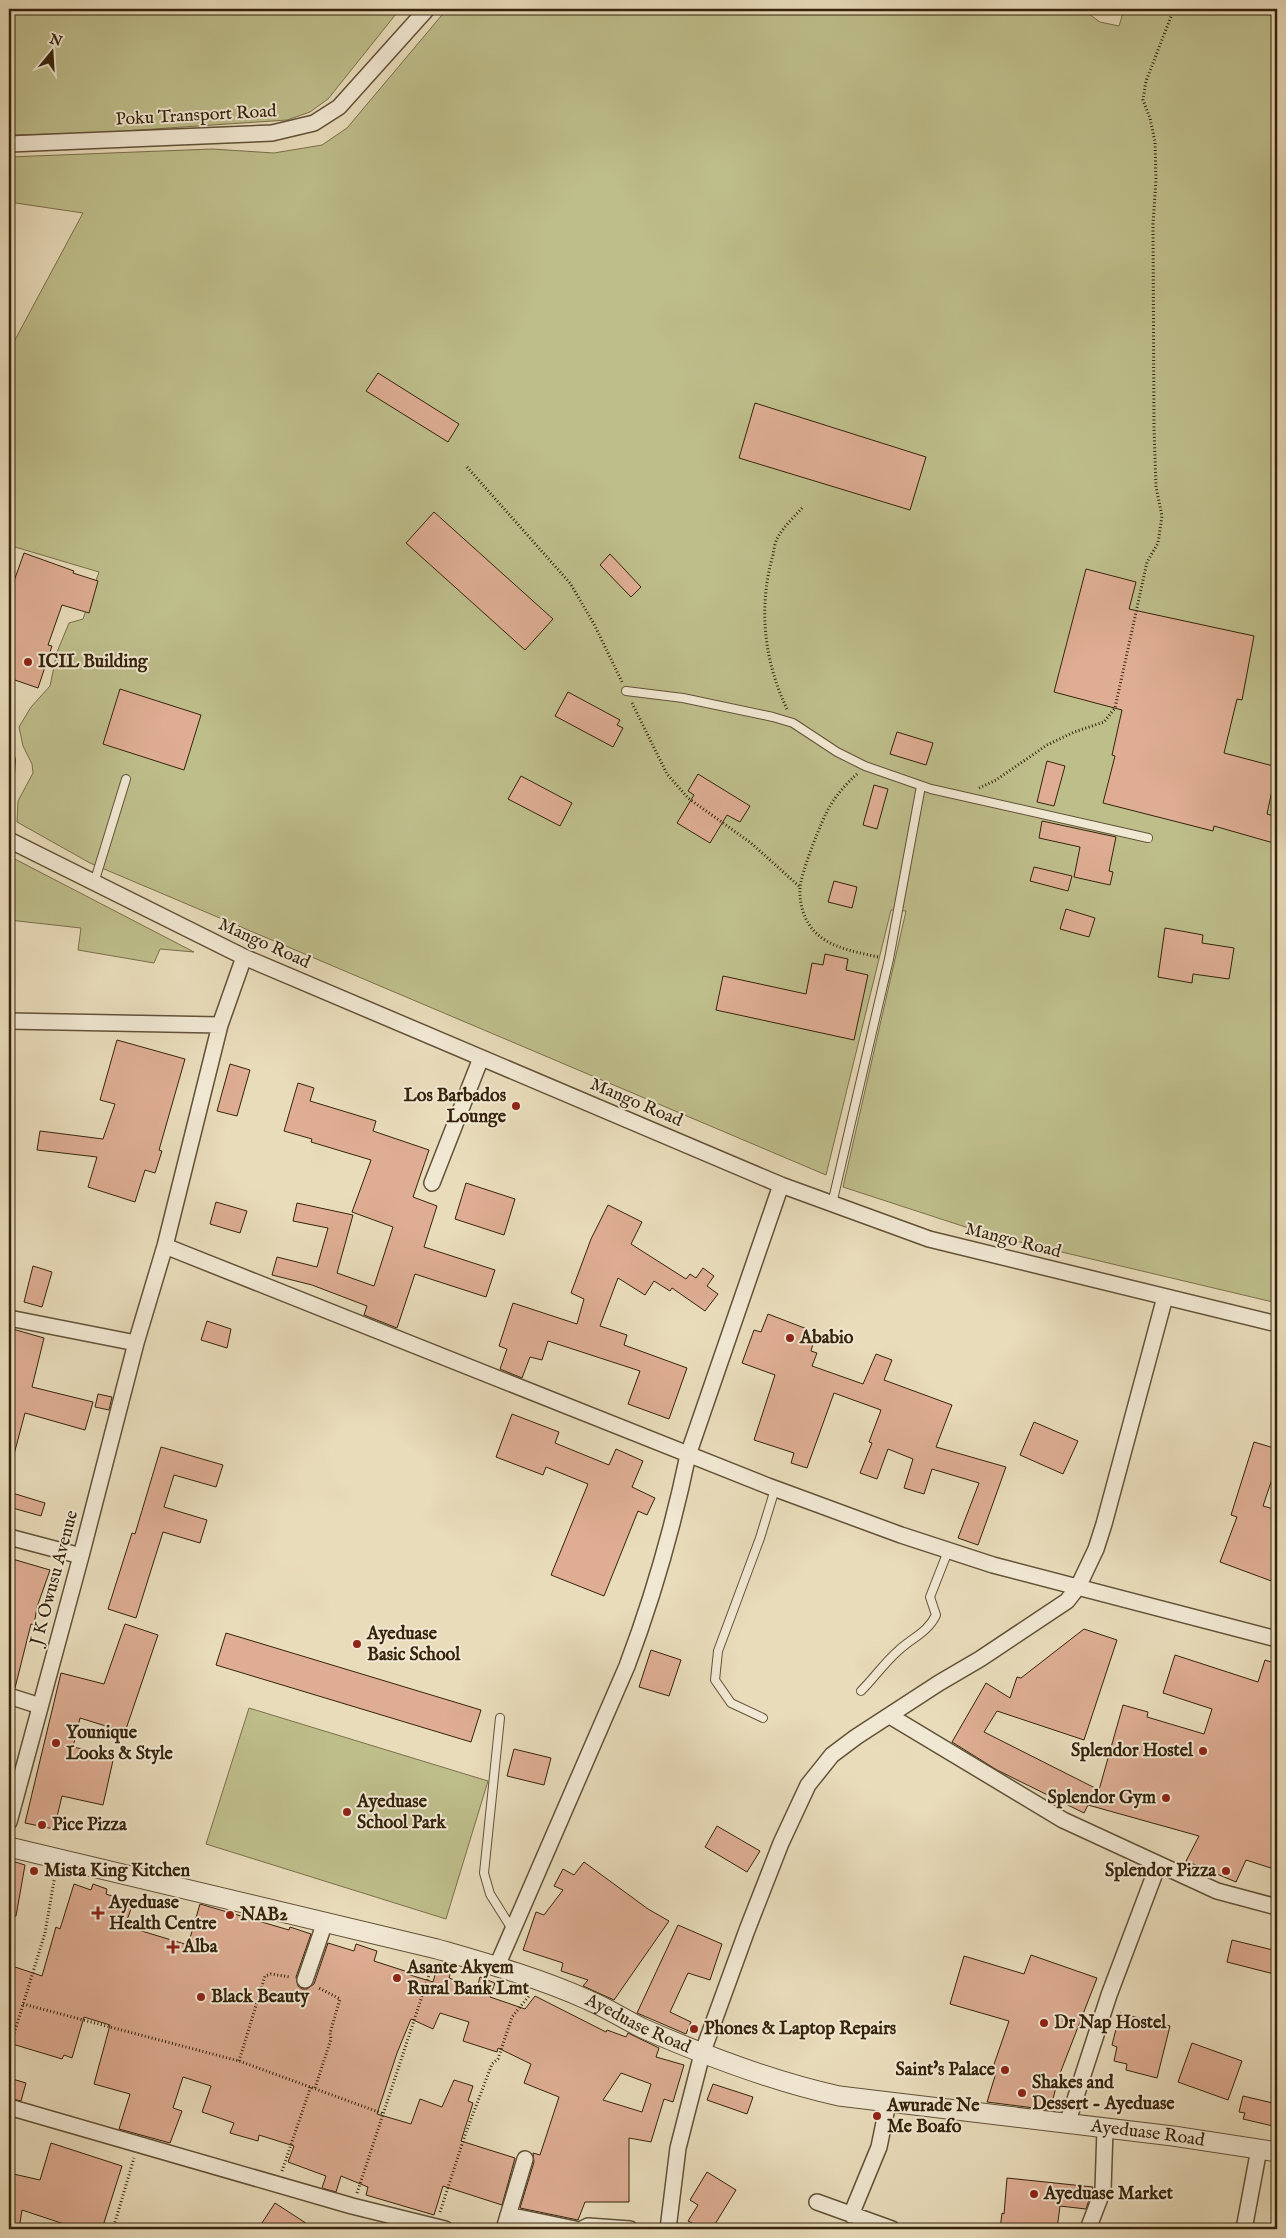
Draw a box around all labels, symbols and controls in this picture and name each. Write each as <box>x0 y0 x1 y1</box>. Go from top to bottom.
north arrow <box>28 28 78 78</box>
text: N <box>46 30 64 51</box>
street label: Poku Transport Road <box>115 100 278 132</box>
place label: ICIL Building <box>38 651 149 674</box>
marker: ICIL Building <box>22 656 34 668</box>
street label: Mango Road <box>214 913 314 975</box>
street label: Mango Road <box>586 1073 686 1133</box>
place label: Los Barbados Lounge <box>404 1085 507 1129</box>
marker: Los Barbados Lounge <box>510 1100 522 1112</box>
street label: Mango Road <box>963 1218 1064 1264</box>
place label: Ababio <box>799 1327 854 1350</box>
marker: Ababio <box>784 1332 796 1344</box>
street label: J K Owusu Avenue <box>25 1508 84 1650</box>
place label: Ayeduase Basic School <box>366 1623 461 1667</box>
marker: Ayeduase Basic School <box>351 1638 363 1650</box>
place label: Younique Looks & Style <box>66 1722 174 1766</box>
marker: Younique Looks & Style <box>50 1737 62 1749</box>
place label: Splendor Hostel <box>1071 1740 1194 1763</box>
marker: Splendor Hostel <box>1197 1745 1209 1757</box>
place label: Splendor Gym <box>1048 1787 1156 1810</box>
place label: Ayeduase School Park <box>356 1791 447 1835</box>
marker: Splendor Gym <box>1160 1792 1172 1804</box>
marker: Ayeduase School Park <box>341 1806 353 1818</box>
place label: Pice Pizza <box>52 1814 128 1837</box>
marker: Pice Pizza <box>36 1819 48 1831</box>
place label: Mista King Kitchen <box>44 1860 191 1883</box>
place label: Splendor Pizza <box>1105 1860 1217 1883</box>
marker: Mista King Kitchen <box>28 1865 40 1877</box>
marker: Splendor Pizza <box>1220 1865 1232 1877</box>
place label: Ayeduase Health Centre <box>108 1892 217 1936</box>
place label: NAB2 <box>239 1904 288 1927</box>
marker: Ayeduase Health Centre <box>91 1906 105 1920</box>
marker: NAB2 <box>224 1909 236 1921</box>
place label: Alba <box>182 1936 219 1959</box>
marker: Alba <box>167 1941 179 1953</box>
place label: Asante Akyem Rural Bank Lmt <box>406 1957 530 2001</box>
marker: Asante Akyem Rural Bank Lmt <box>391 1972 403 1984</box>
place label: Black Beauty <box>211 1986 310 2009</box>
street label: Ayeduase Road <box>581 1988 695 2059</box>
marker: Black Beauty <box>195 1991 207 2003</box>
place label: Dr Nap Hostel <box>1054 2012 1167 2035</box>
marker: Dr Nap Hostel <box>1038 2017 1050 2029</box>
place label: Phones & Laptop Repairs <box>704 2018 897 2041</box>
marker: Phones & Laptop Repairs <box>688 2023 700 2035</box>
place label: Saint's Palace <box>896 2059 996 2082</box>
marker: Saint's Palace <box>999 2064 1011 2076</box>
place label: Shakes and Dessert - Ayeduase <box>1032 2072 1175 2116</box>
marker: Shakes and Dessert - Ayeduase <box>1016 2087 1028 2099</box>
place label: Awurade Ne Me Boafo <box>886 2095 980 2139</box>
marker: Awurade Ne Me Boafo <box>871 2110 883 2122</box>
street label: Ayeduase Road <box>1088 2115 1207 2152</box>
place label: Ayeduase Market <box>1043 2183 1174 2206</box>
marker: Ayeduase Market <box>1028 2188 1040 2200</box>

